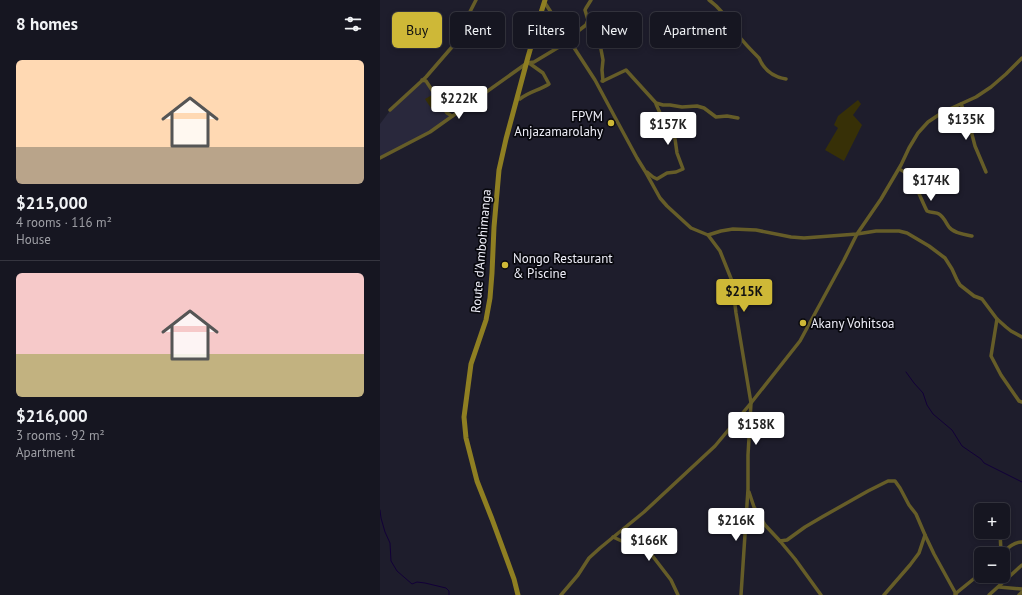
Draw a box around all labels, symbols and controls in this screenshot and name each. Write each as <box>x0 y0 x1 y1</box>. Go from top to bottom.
chip: Buy <box>392 12 442 48</box>
chip: Rent <box>450 12 505 48</box>
chip: Filters <box>513 12 579 48</box>
chip: New <box>587 12 642 48</box>
chip: Apartment <box>650 12 741 48</box>
text: 8 homes <box>16 13 78 35</box>
icon: filters <box>342 13 364 35</box>
icon: home <box>154 86 226 158</box>
pin: $222K <box>431 86 487 120</box>
text: $222K <box>440 90 478 107</box>
pin: $135K <box>938 107 994 141</box>
place label: FPVM Anjazamarolahy <box>514 108 603 140</box>
text: $135K <box>947 111 985 128</box>
pin: $157K <box>640 112 696 146</box>
text: $157K <box>649 116 687 133</box>
marker: FPVM Anjazamarolahy <box>606 118 616 128</box>
pin: $174K <box>903 168 959 202</box>
text: $174K <box>912 172 950 189</box>
street label: Route d'Ambohimanga <box>467 189 495 313</box>
text: $215,000 <box>16 192 88 214</box>
text: 4 rooms · 116 m² <box>16 214 112 231</box>
text: House <box>16 231 51 248</box>
place label: Nongo Restaurant & Piscine <box>513 250 613 282</box>
marker: Nongo Restaurant & Piscine <box>500 260 510 270</box>
pin: $215K <box>716 279 772 313</box>
text: $215K <box>725 283 763 300</box>
icon: home <box>154 299 226 371</box>
place label: Akany Vohitsoa <box>811 315 895 332</box>
marker: Akany Vohitsoa <box>798 318 808 328</box>
text: $216,000 <box>16 405 88 427</box>
pin: $158K <box>728 412 784 446</box>
text: $158K <box>737 416 775 433</box>
text: 3 rooms · 92 m² <box>16 427 105 444</box>
text: Apartment <box>16 444 75 461</box>
map controls <box>974 503 1010 583</box>
button: + <box>974 503 1010 539</box>
pin: $216K <box>708 508 764 542</box>
text: $216K <box>717 512 755 529</box>
pin: $166K <box>621 528 677 562</box>
text: $166K <box>630 532 668 549</box>
button: − <box>974 547 1010 583</box>

